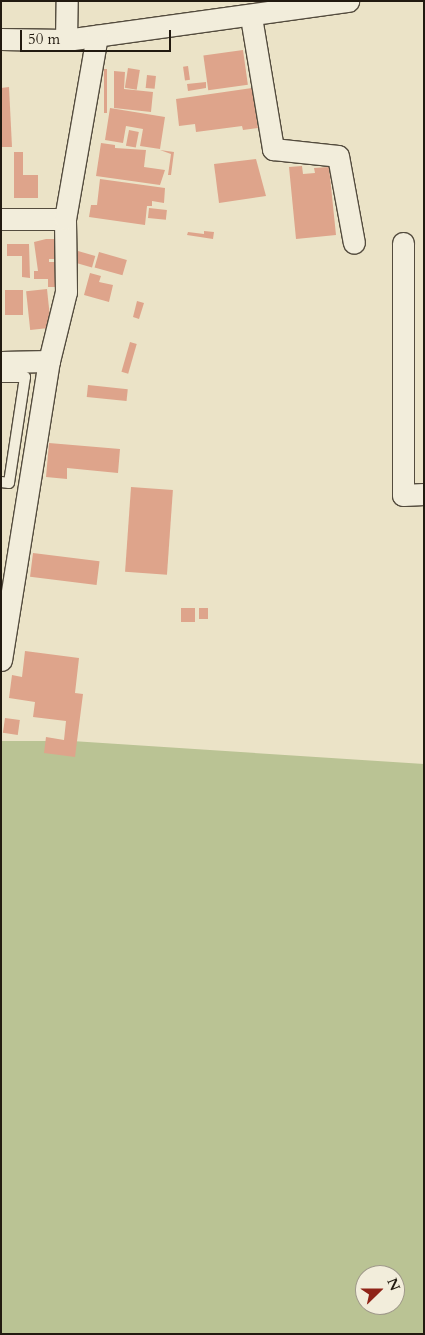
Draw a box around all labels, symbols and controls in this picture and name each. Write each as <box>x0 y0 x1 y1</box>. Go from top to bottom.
scale bar <box>22 20 174 52</box>
text: 50 m <box>28 29 60 49</box>
north arrow <box>355 1265 405 1315</box>
text: N <box>382 1275 405 1294</box>

